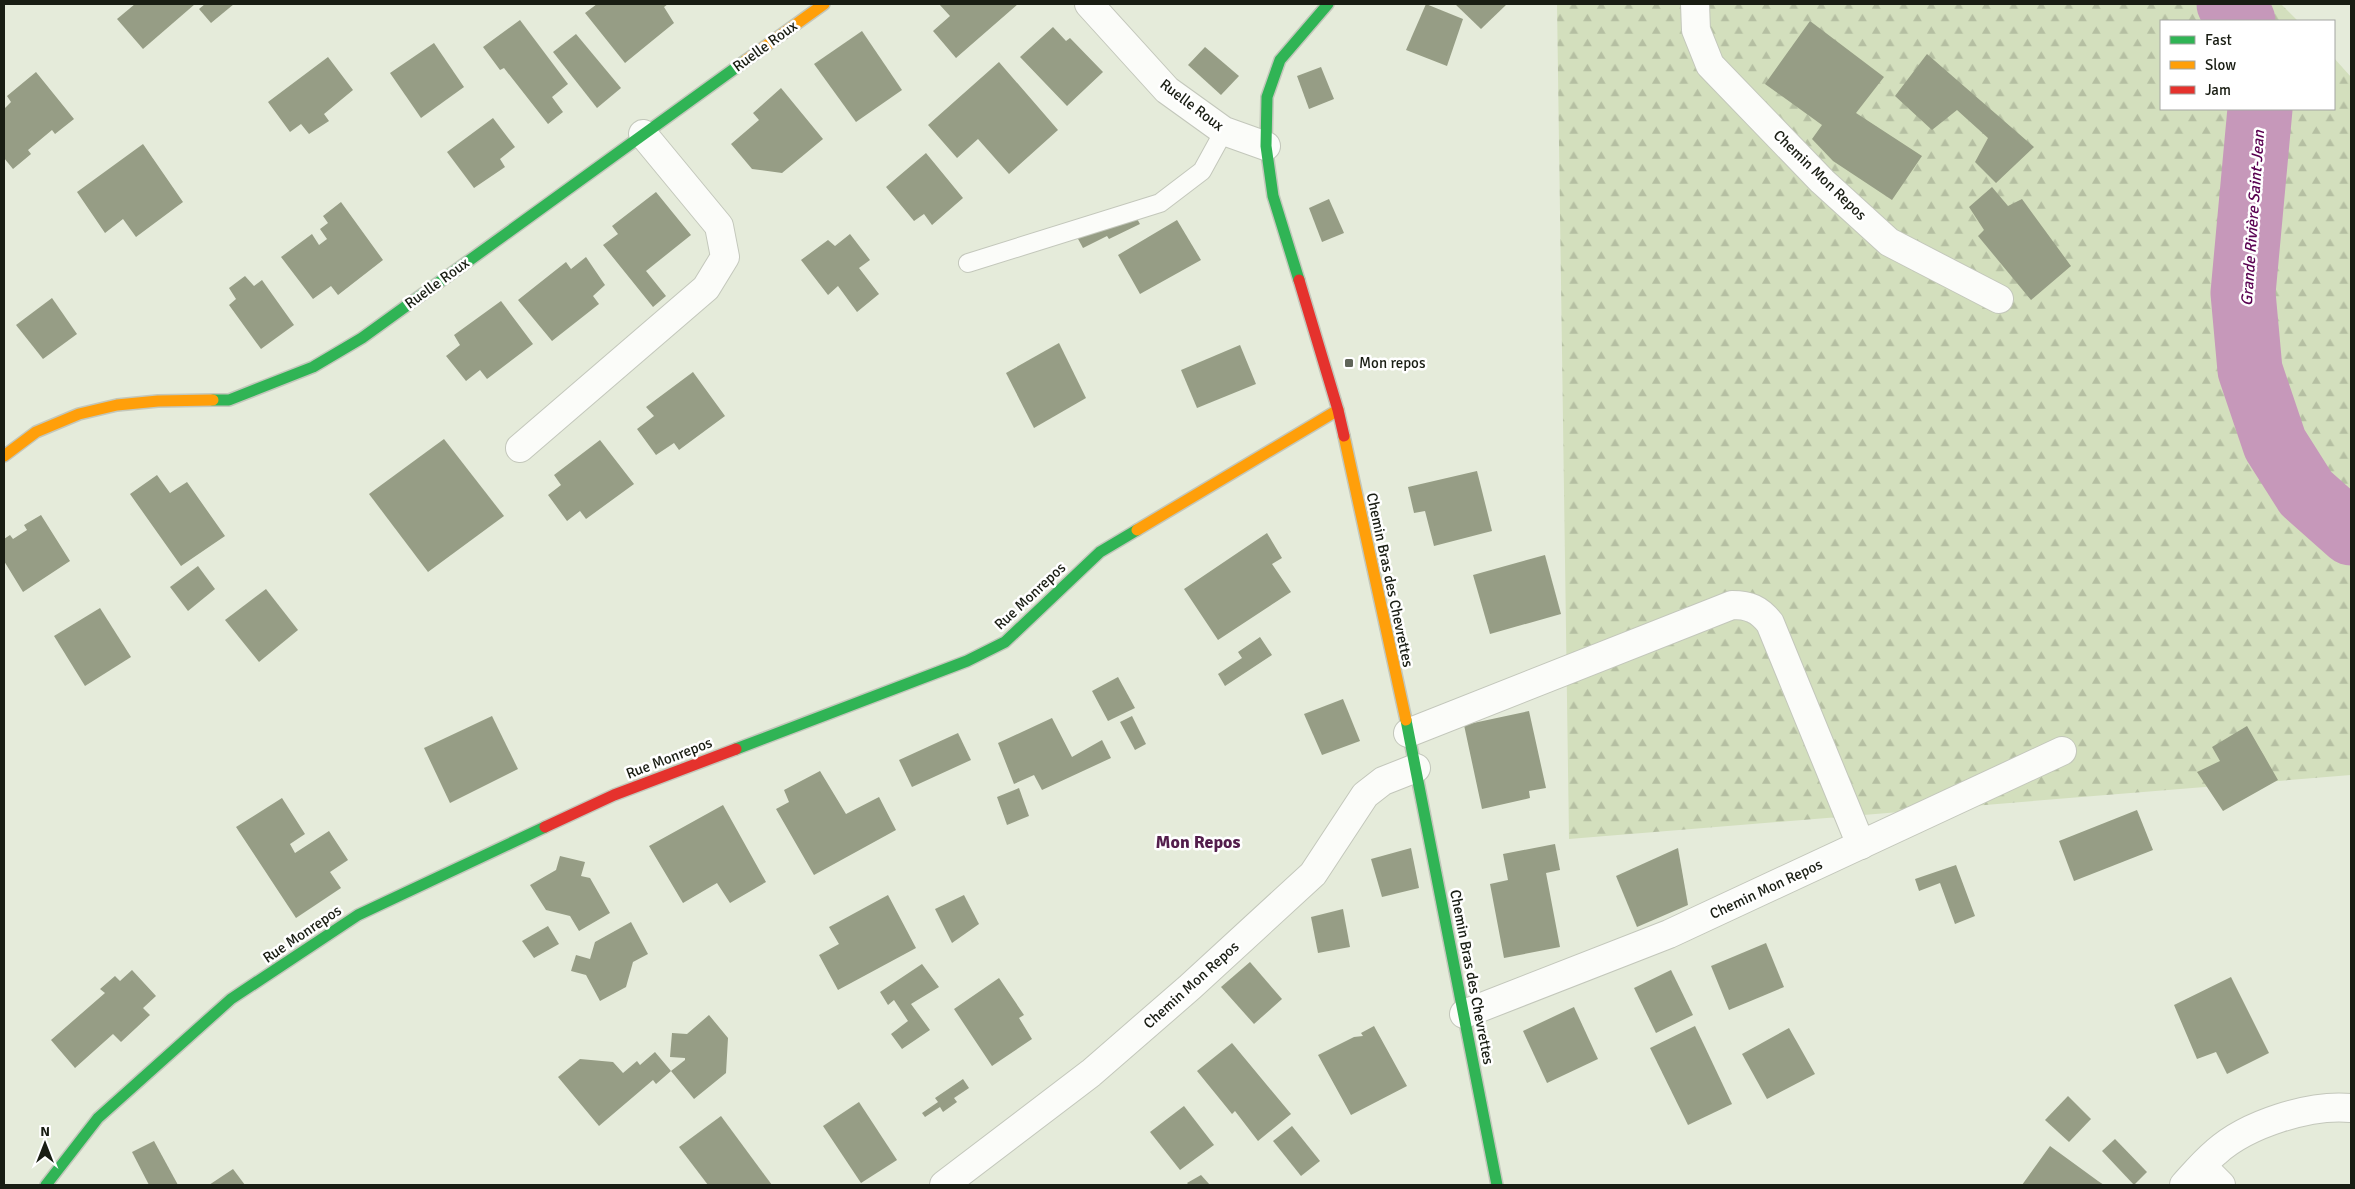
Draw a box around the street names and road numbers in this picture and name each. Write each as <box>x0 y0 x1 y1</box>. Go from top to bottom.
street label: Ruelle Roux <box>729 17 801 75</box>
street label: Ruelle Roux <box>1156 75 1228 135</box>
street label: Chemin Mon Repos <box>1770 126 1871 224</box>
street label: Ruelle Roux <box>401 254 473 312</box>
street label: Chemin Bras des Chevrettes <box>1363 491 1417 669</box>
street label: Rue Monrepos <box>991 558 1070 634</box>
street label: Rue Monrepos <box>623 733 715 783</box>
street label: Chemin Mon Repos <box>1707 855 1826 923</box>
street label: Chemin Bras des Chevrettes <box>1446 888 1498 1066</box>
street label: Rue Monrepos <box>259 901 345 967</box>
street label: Chemin Mon Repos <box>1140 937 1243 1033</box>

